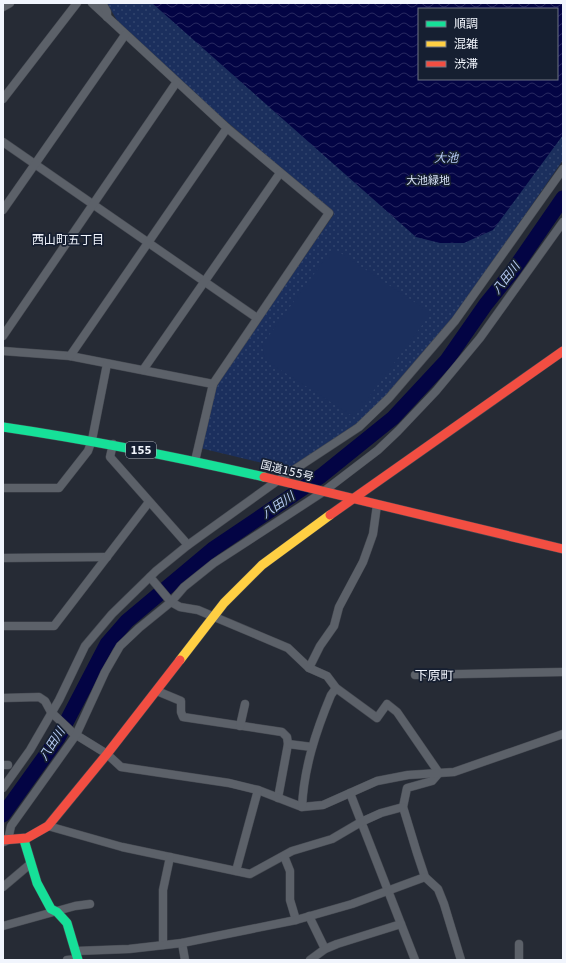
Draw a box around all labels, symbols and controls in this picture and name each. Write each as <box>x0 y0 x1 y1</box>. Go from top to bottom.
legend <box>418 8 558 80</box>
text: 順調 <box>454 17 478 31</box>
text: 混雑 <box>454 37 478 51</box>
text: 渋滞 <box>454 57 478 71</box>
water label: 大池 <box>434 151 459 165</box>
park label: 大池緑地 <box>406 174 450 187</box>
district label: 西山町五丁目 <box>32 233 104 247</box>
water label: 八田川 <box>489 258 524 296</box>
road number: 155 <box>126 442 156 458</box>
street label: 国道155号 <box>259 458 315 484</box>
water label: 八田川 <box>259 488 298 521</box>
district label: 下原町 <box>414 668 454 683</box>
water label: 八田川 <box>36 723 69 763</box>

